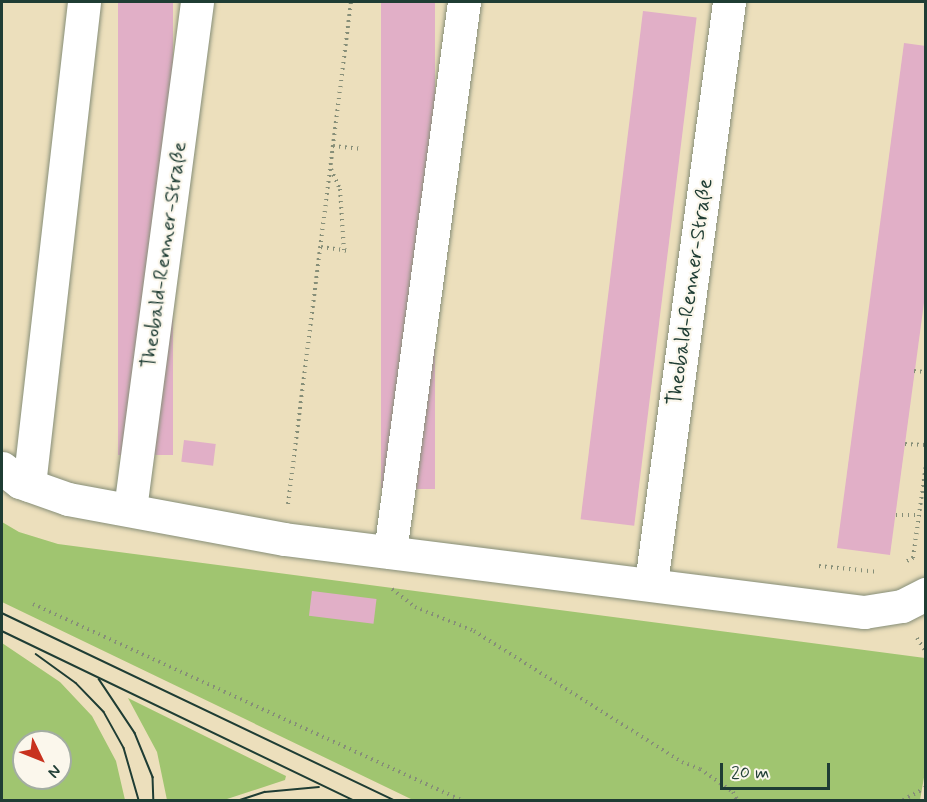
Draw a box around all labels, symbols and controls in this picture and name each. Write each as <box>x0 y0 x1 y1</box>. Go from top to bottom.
street label: Theobald-Renner-Straße <box>136 140 192 370</box>
street label: Theobald-Renner-Straße <box>662 177 718 407</box>
north arrow <box>12 730 72 790</box>
scale bar <box>723 751 832 789</box>
text: N <box>43 760 65 782</box>
text: 20 m <box>731 761 769 785</box>

